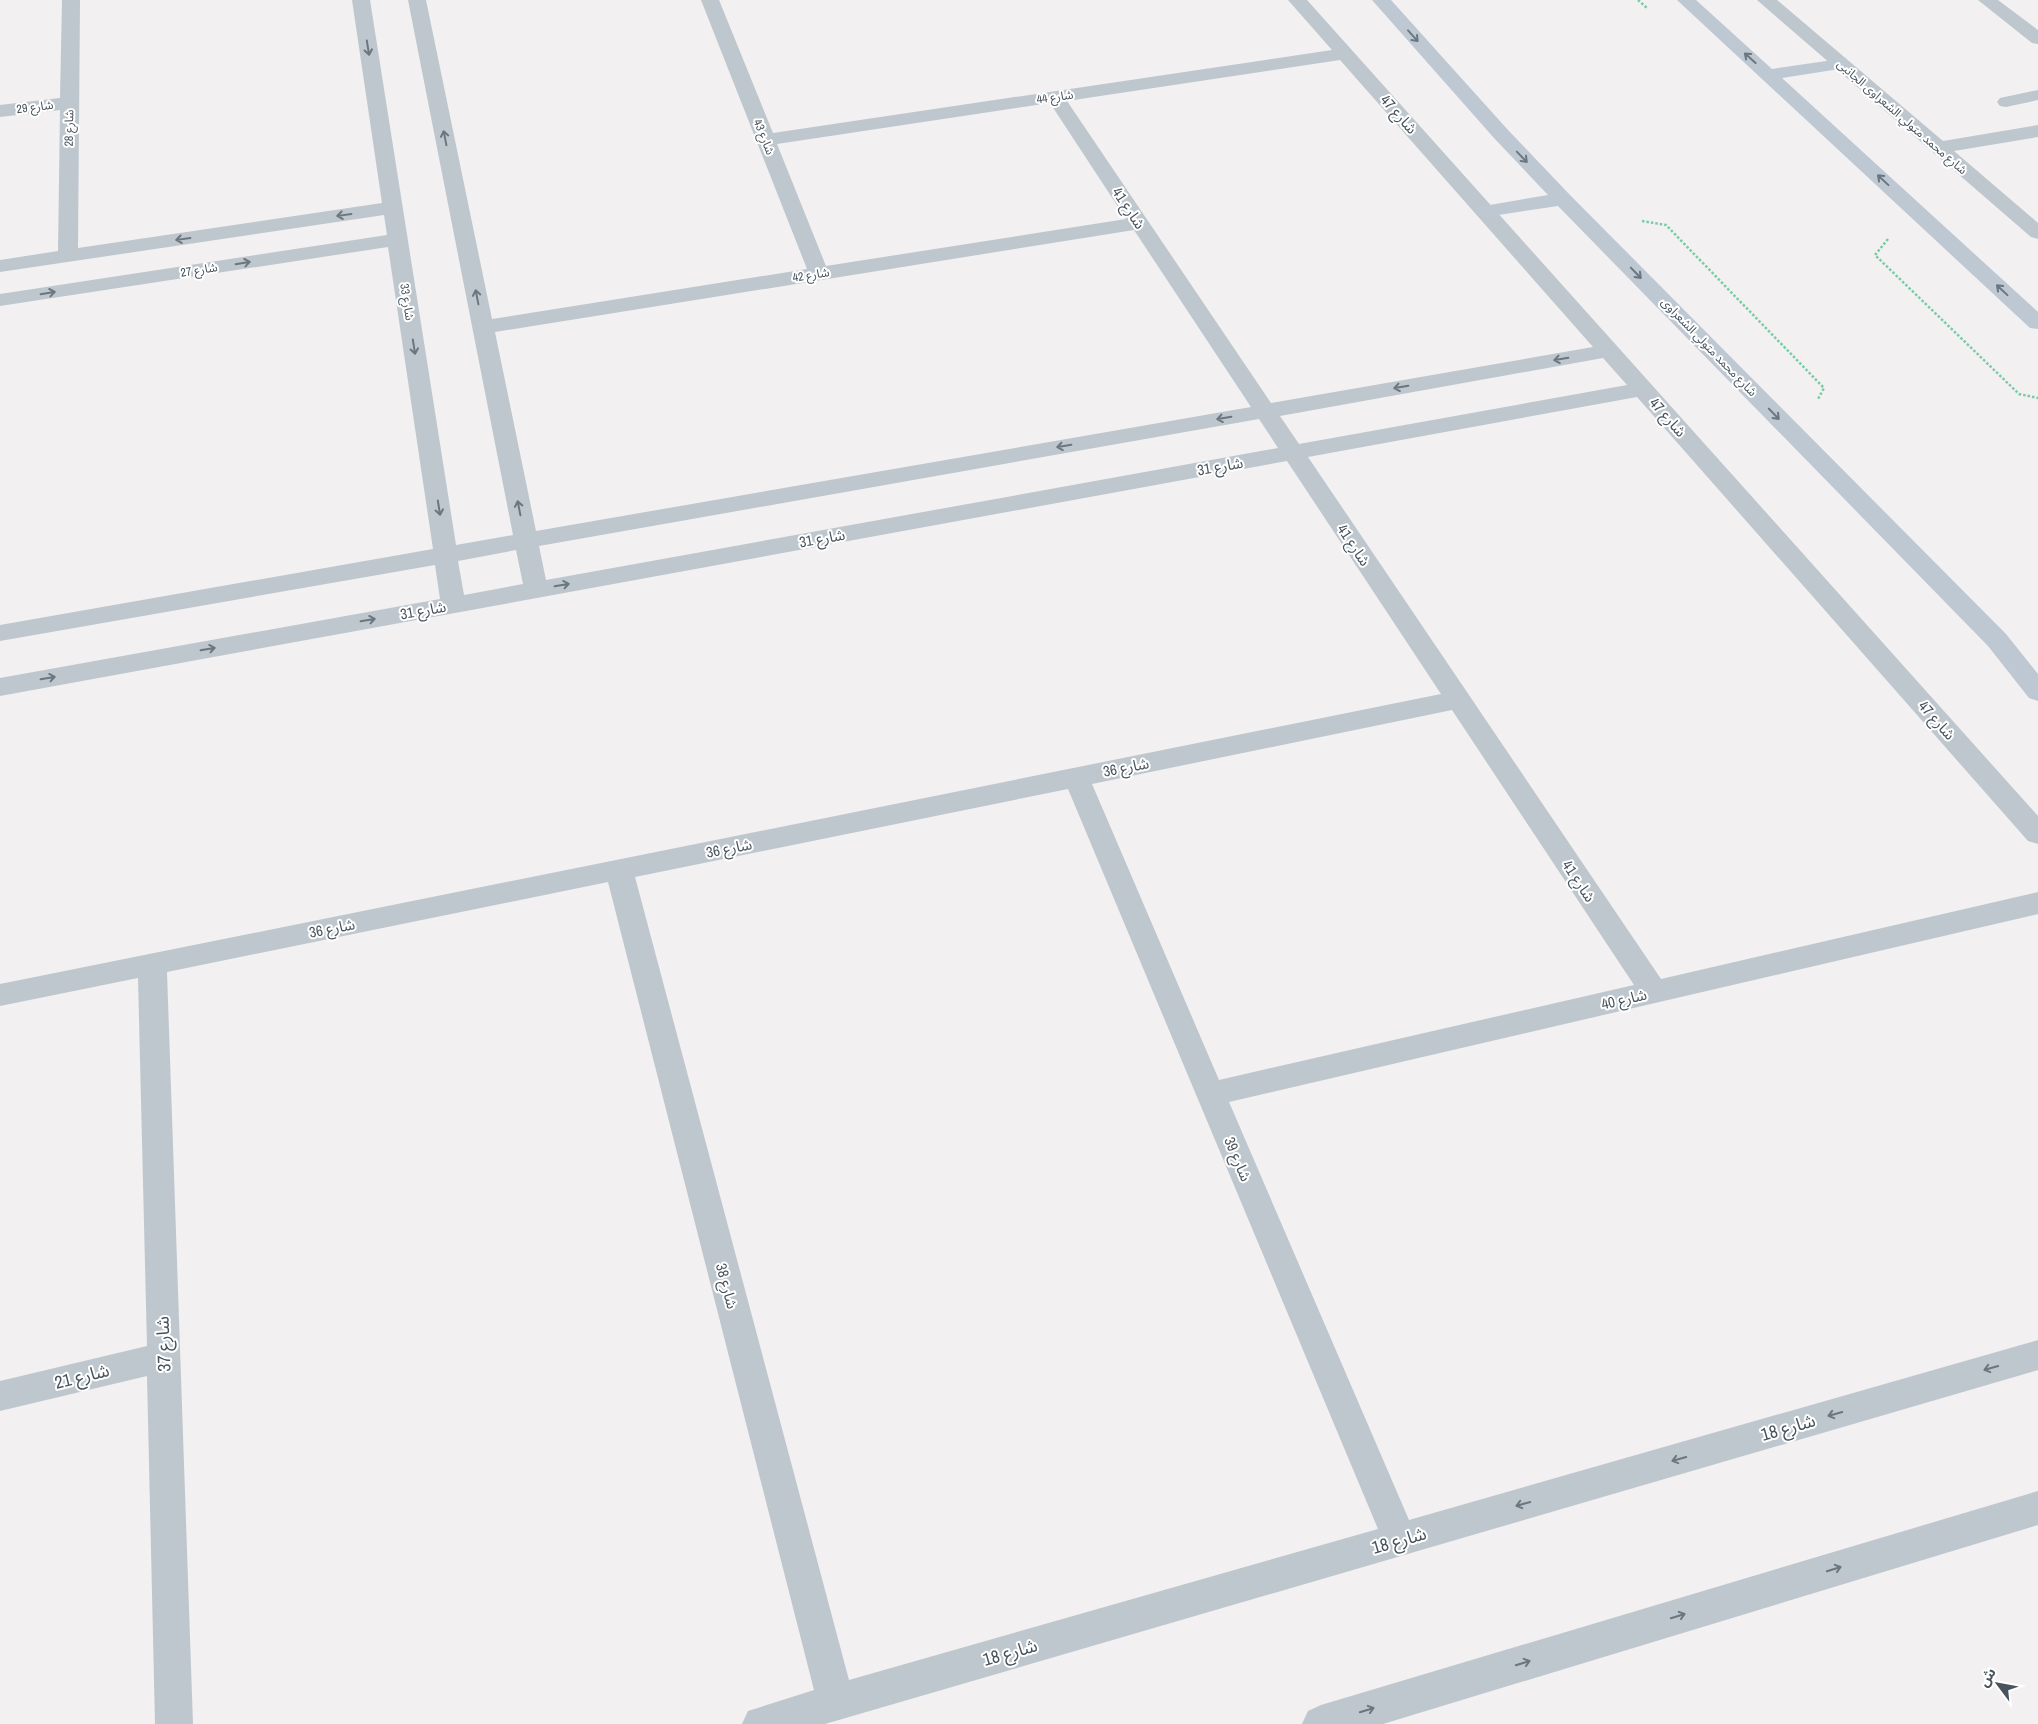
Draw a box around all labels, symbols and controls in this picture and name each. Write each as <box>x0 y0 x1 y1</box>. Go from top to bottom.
one-way arrow <box>1407 30 1419 43</box>
one-way arrow <box>363 40 373 56</box>
one-way arrow <box>1744 52 1757 64</box>
street label: شارع محمد متولي الشعراوى الجانبى <box>1832 56 1970 179</box>
street label: شارع 44 <box>1036 86 1075 108</box>
street label: شارع 47 <box>1374 90 1422 140</box>
street label: شارع 29 <box>16 97 54 118</box>
street label: شارع 28 <box>61 109 78 147</box>
street label: شارع 43 <box>749 117 778 158</box>
one-way arrow <box>439 130 449 146</box>
one-way arrow <box>1516 150 1528 162</box>
one-way arrow <box>1876 174 1889 186</box>
street label: شارع 41 <box>1106 183 1151 234</box>
one-way arrow <box>337 210 353 220</box>
one-way arrow <box>176 234 192 244</box>
one-way arrow <box>235 258 251 268</box>
street label: شارع 27 <box>179 259 219 282</box>
street label: شارع 42 <box>791 264 831 287</box>
one-way arrow <box>1630 267 1642 279</box>
street label: شارع 33 <box>395 282 418 322</box>
one-way arrow <box>1996 284 2009 296</box>
one-way arrow <box>40 288 56 298</box>
one-way arrow <box>472 289 481 305</box>
street label: شارع محمد متولي الشعراوى <box>1656 294 1760 401</box>
one-way arrow <box>409 339 419 355</box>
one-way arrow <box>1553 355 1569 365</box>
one-way arrow <box>1393 383 1409 393</box>
street label: شارع 47 <box>1643 393 1691 443</box>
one-way arrow <box>1768 408 1780 420</box>
one-way arrow <box>1216 414 1232 424</box>
one-way arrow <box>1056 442 1072 452</box>
street label: شارع 31 <box>1195 452 1245 482</box>
one-way arrow <box>434 499 444 515</box>
one-way arrow <box>514 500 523 516</box>
street label: شارع 41 <box>1331 520 1376 571</box>
street label: شارع 31 <box>797 524 847 554</box>
one-way arrow <box>554 580 570 589</box>
street label: شارع 31 <box>398 596 448 626</box>
one-way arrow <box>359 615 375 625</box>
one-way arrow <box>199 644 215 654</box>
one-way arrow <box>40 673 56 683</box>
street label: شارع 47 <box>1912 696 1960 746</box>
street label: شارع 36 <box>1101 752 1151 784</box>
street label: شارع 36 <box>704 833 754 865</box>
street label: شارع 41 <box>1556 856 1601 907</box>
street label: شارع 36 <box>307 913 357 945</box>
street label: شارع 40 <box>1599 984 1650 1016</box>
street label: شارع 39 <box>1217 1134 1257 1185</box>
street label: شارع 38 <box>709 1261 743 1312</box>
street label: شارع 37 <box>150 1316 178 1372</box>
street label: شارع 21 <box>52 1357 112 1397</box>
one-way arrow <box>1984 1364 2000 1374</box>
street label: شارع 18 <box>1758 1407 1819 1449</box>
one-way arrow <box>1828 1409 1844 1419</box>
one-way arrow <box>1671 1455 1687 1464</box>
one-way arrow <box>1515 1500 1531 1510</box>
street label: شارع 18 <box>1369 1520 1430 1562</box>
one-way arrow <box>1826 1564 1842 1574</box>
one-way arrow <box>1670 1611 1686 1621</box>
street label: شارع 18 <box>980 1632 1041 1674</box>
one-way arrow <box>1514 1658 1530 1667</box>
north arrow <box>1973 1659 2023 1709</box>
text: ش <box>1974 1664 2000 1690</box>
one-way arrow <box>1359 1704 1375 1714</box>

